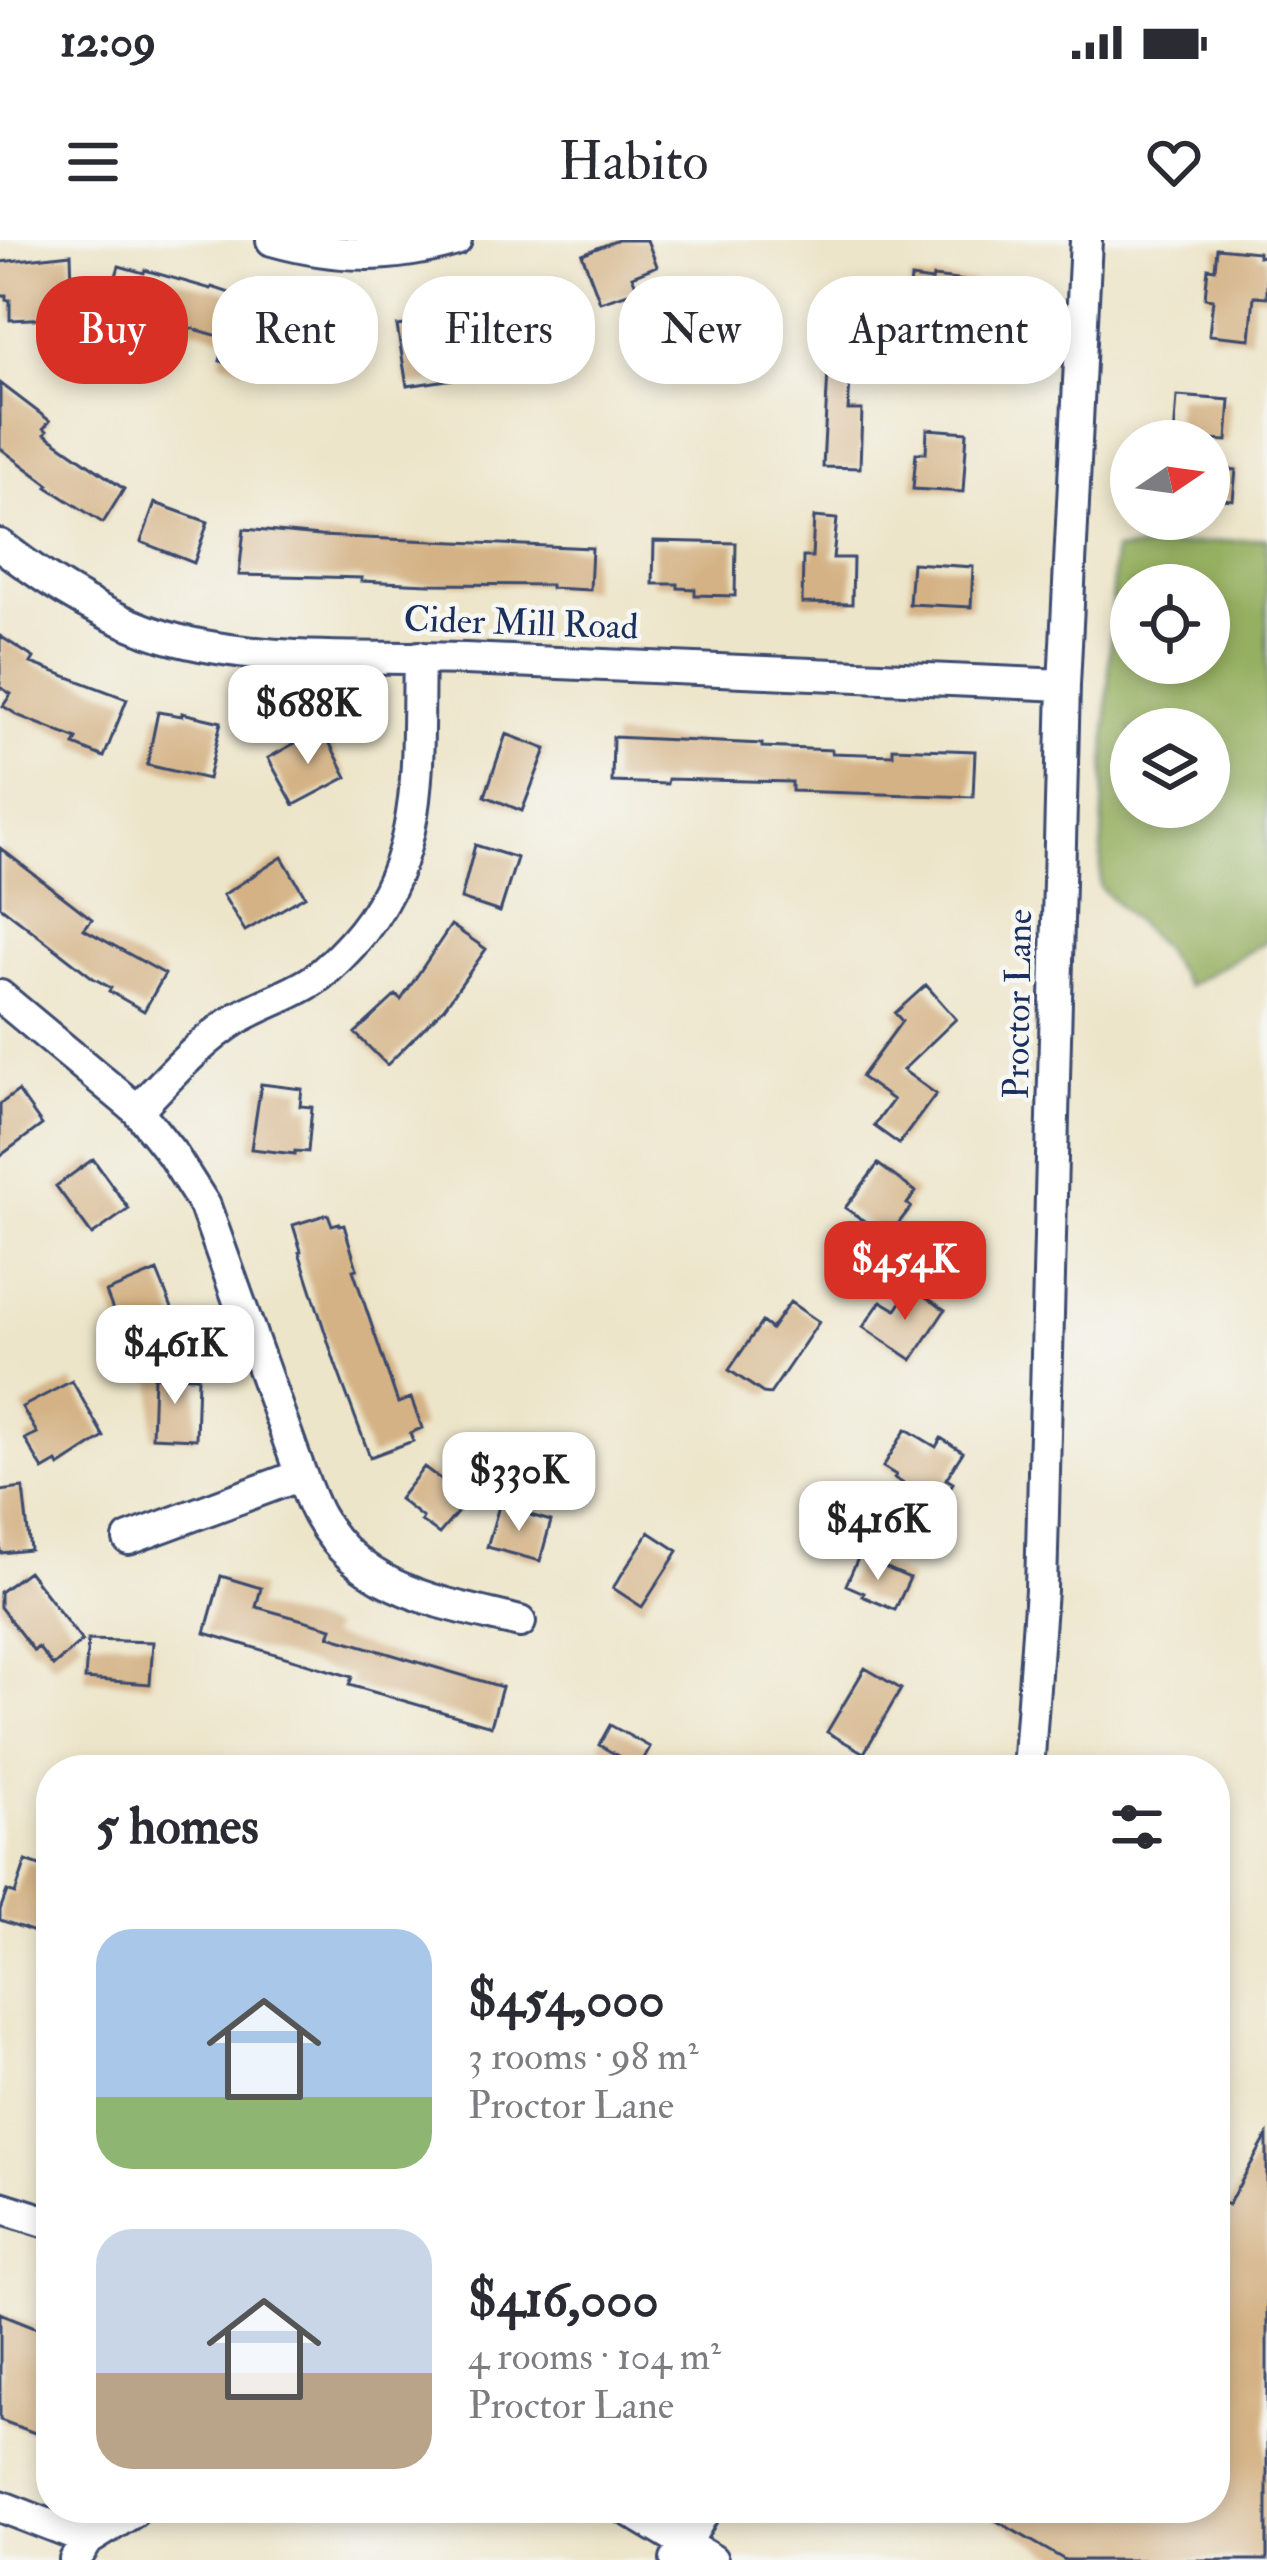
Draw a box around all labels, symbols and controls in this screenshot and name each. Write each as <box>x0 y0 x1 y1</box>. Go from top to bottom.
text: 12:09 <box>60 14 156 70</box>
text: Habito <box>558 128 709 196</box>
icon: menu <box>60 129 126 195</box>
icon: heart <box>1141 129 1207 195</box>
chip: Buy <box>36 276 188 384</box>
chip: Rent <box>212 276 378 384</box>
chip: Filters <box>402 276 595 384</box>
chip: New <box>619 276 783 384</box>
chip: Apartment <box>807 276 1071 384</box>
north arrow <box>1110 420 1230 540</box>
map controls <box>1110 420 1230 828</box>
button: locate <box>1110 564 1230 684</box>
street label: Cider Mill Road <box>403 596 639 650</box>
pin: $688K <box>224 665 392 767</box>
text: $688K <box>255 679 361 728</box>
button: layers <box>1110 708 1230 828</box>
street label: Proctor Lane <box>994 908 1042 1100</box>
pin: $454K <box>821 1221 989 1323</box>
text: $454K <box>851 1235 959 1284</box>
pin: $461K <box>91 1305 259 1407</box>
text: $461K <box>123 1319 227 1368</box>
pin: $330K <box>435 1432 603 1534</box>
text: $330K <box>469 1446 569 1495</box>
pin: $416K <box>794 1481 962 1583</box>
text: $416K <box>826 1495 930 1544</box>
icon: filters <box>1104 1794 1170 1860</box>
text: 5 homes <box>96 1795 259 1859</box>
text: $454,000 <box>468 1968 665 2032</box>
icon: home <box>192 1977 336 2121</box>
text: 3 rooms · 98 m² <box>468 2032 699 2081</box>
text: Proctor Lane <box>468 2081 674 2130</box>
text: $416,000 <box>468 2268 659 2332</box>
icon: home <box>192 2277 336 2421</box>
text: 4 rooms · 104 m² <box>468 2332 721 2381</box>
text: Proctor Lane <box>468 2381 674 2430</box>

